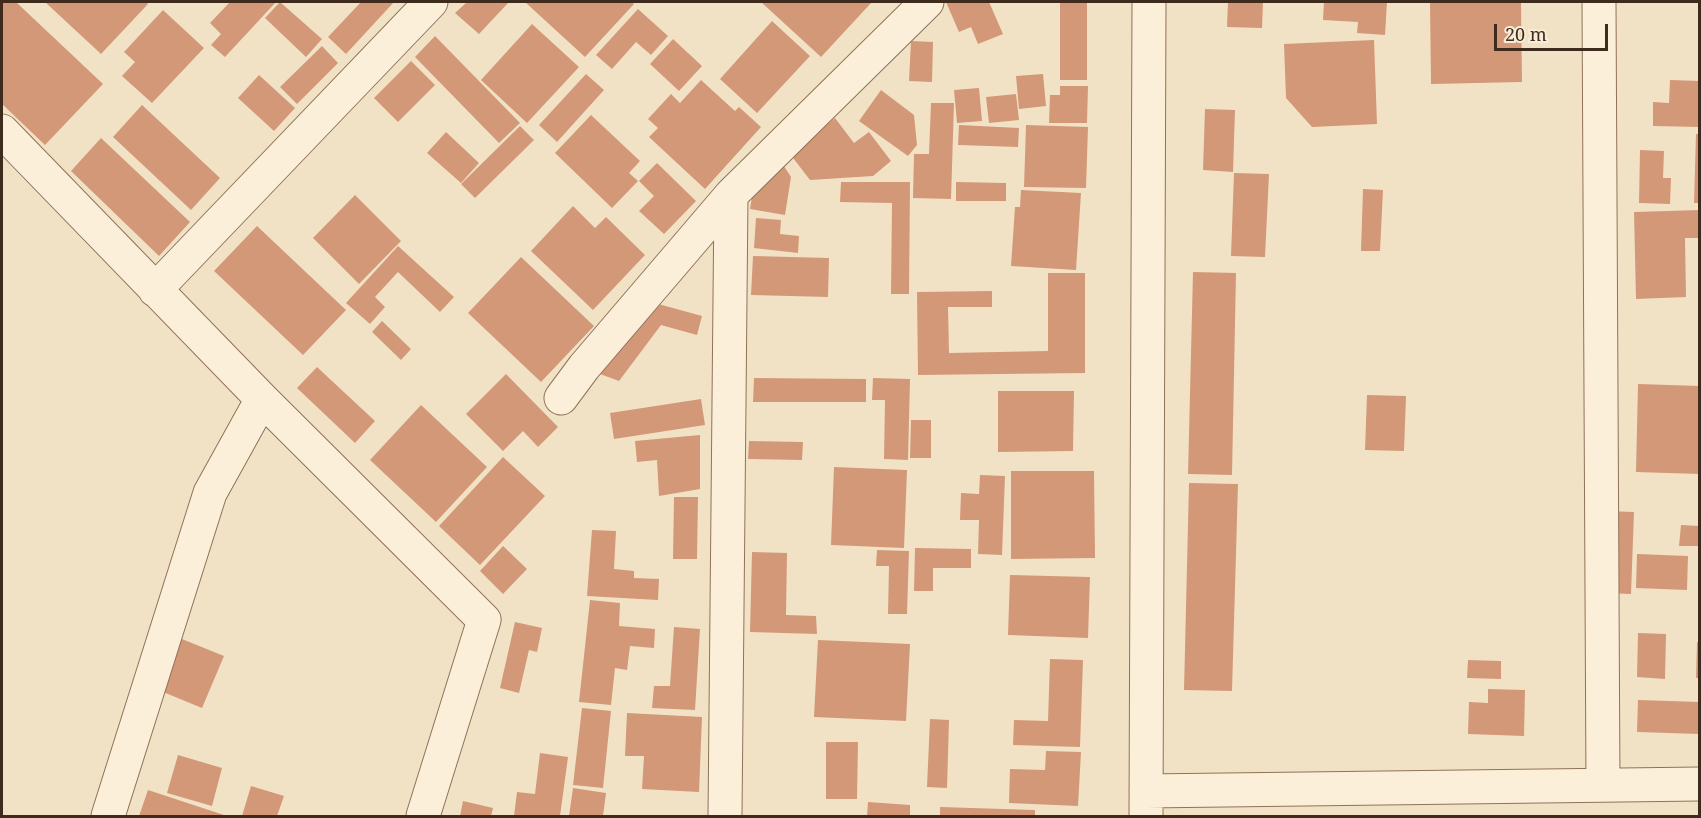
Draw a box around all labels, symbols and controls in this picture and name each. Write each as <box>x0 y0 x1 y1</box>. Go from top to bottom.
scale bar <box>1497 12 1611 50</box>
text: 20 m <box>1505 22 1547 46</box>

